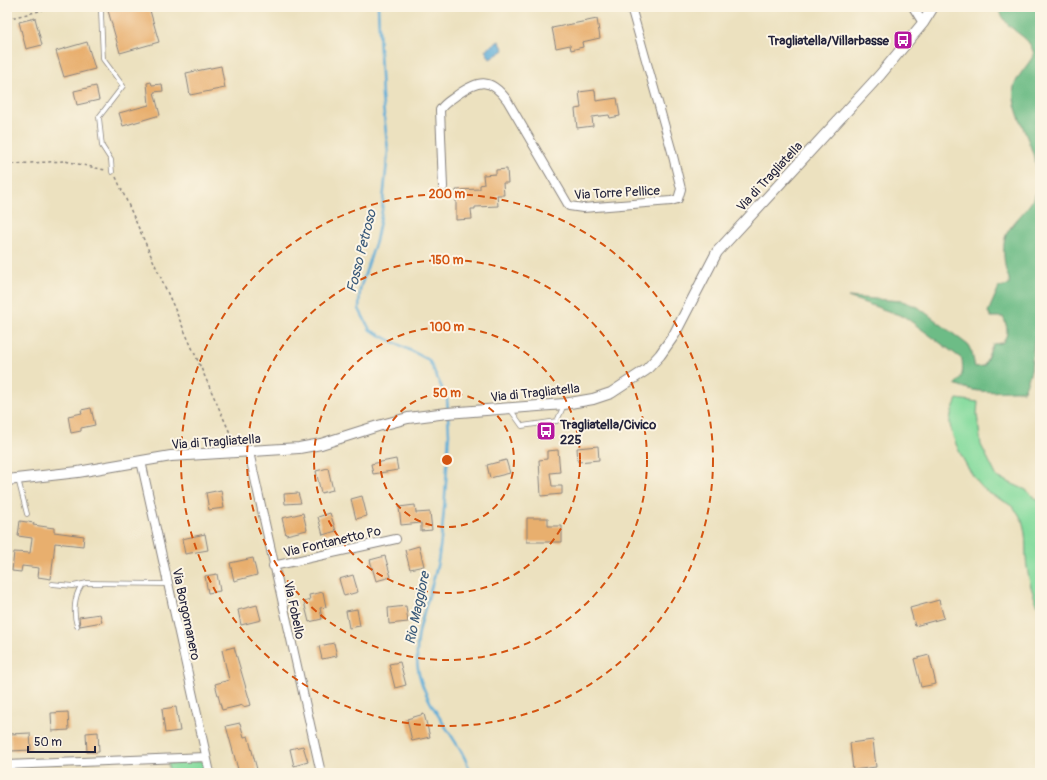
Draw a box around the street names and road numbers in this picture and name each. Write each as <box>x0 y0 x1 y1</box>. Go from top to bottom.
street label: Via di Tragliatella <box>733 139 806 215</box>
street label: Via Torre Pellice <box>574 183 661 203</box>
street label: Via di Tragliatella <box>490 380 580 406</box>
street label: Via di Tragliatella <box>171 431 261 453</box>
street label: Via Fontanetto Po <box>282 523 382 561</box>
street label: Via Borgomanero <box>168 567 204 662</box>
street label: Via Fobello <box>280 580 308 641</box>

